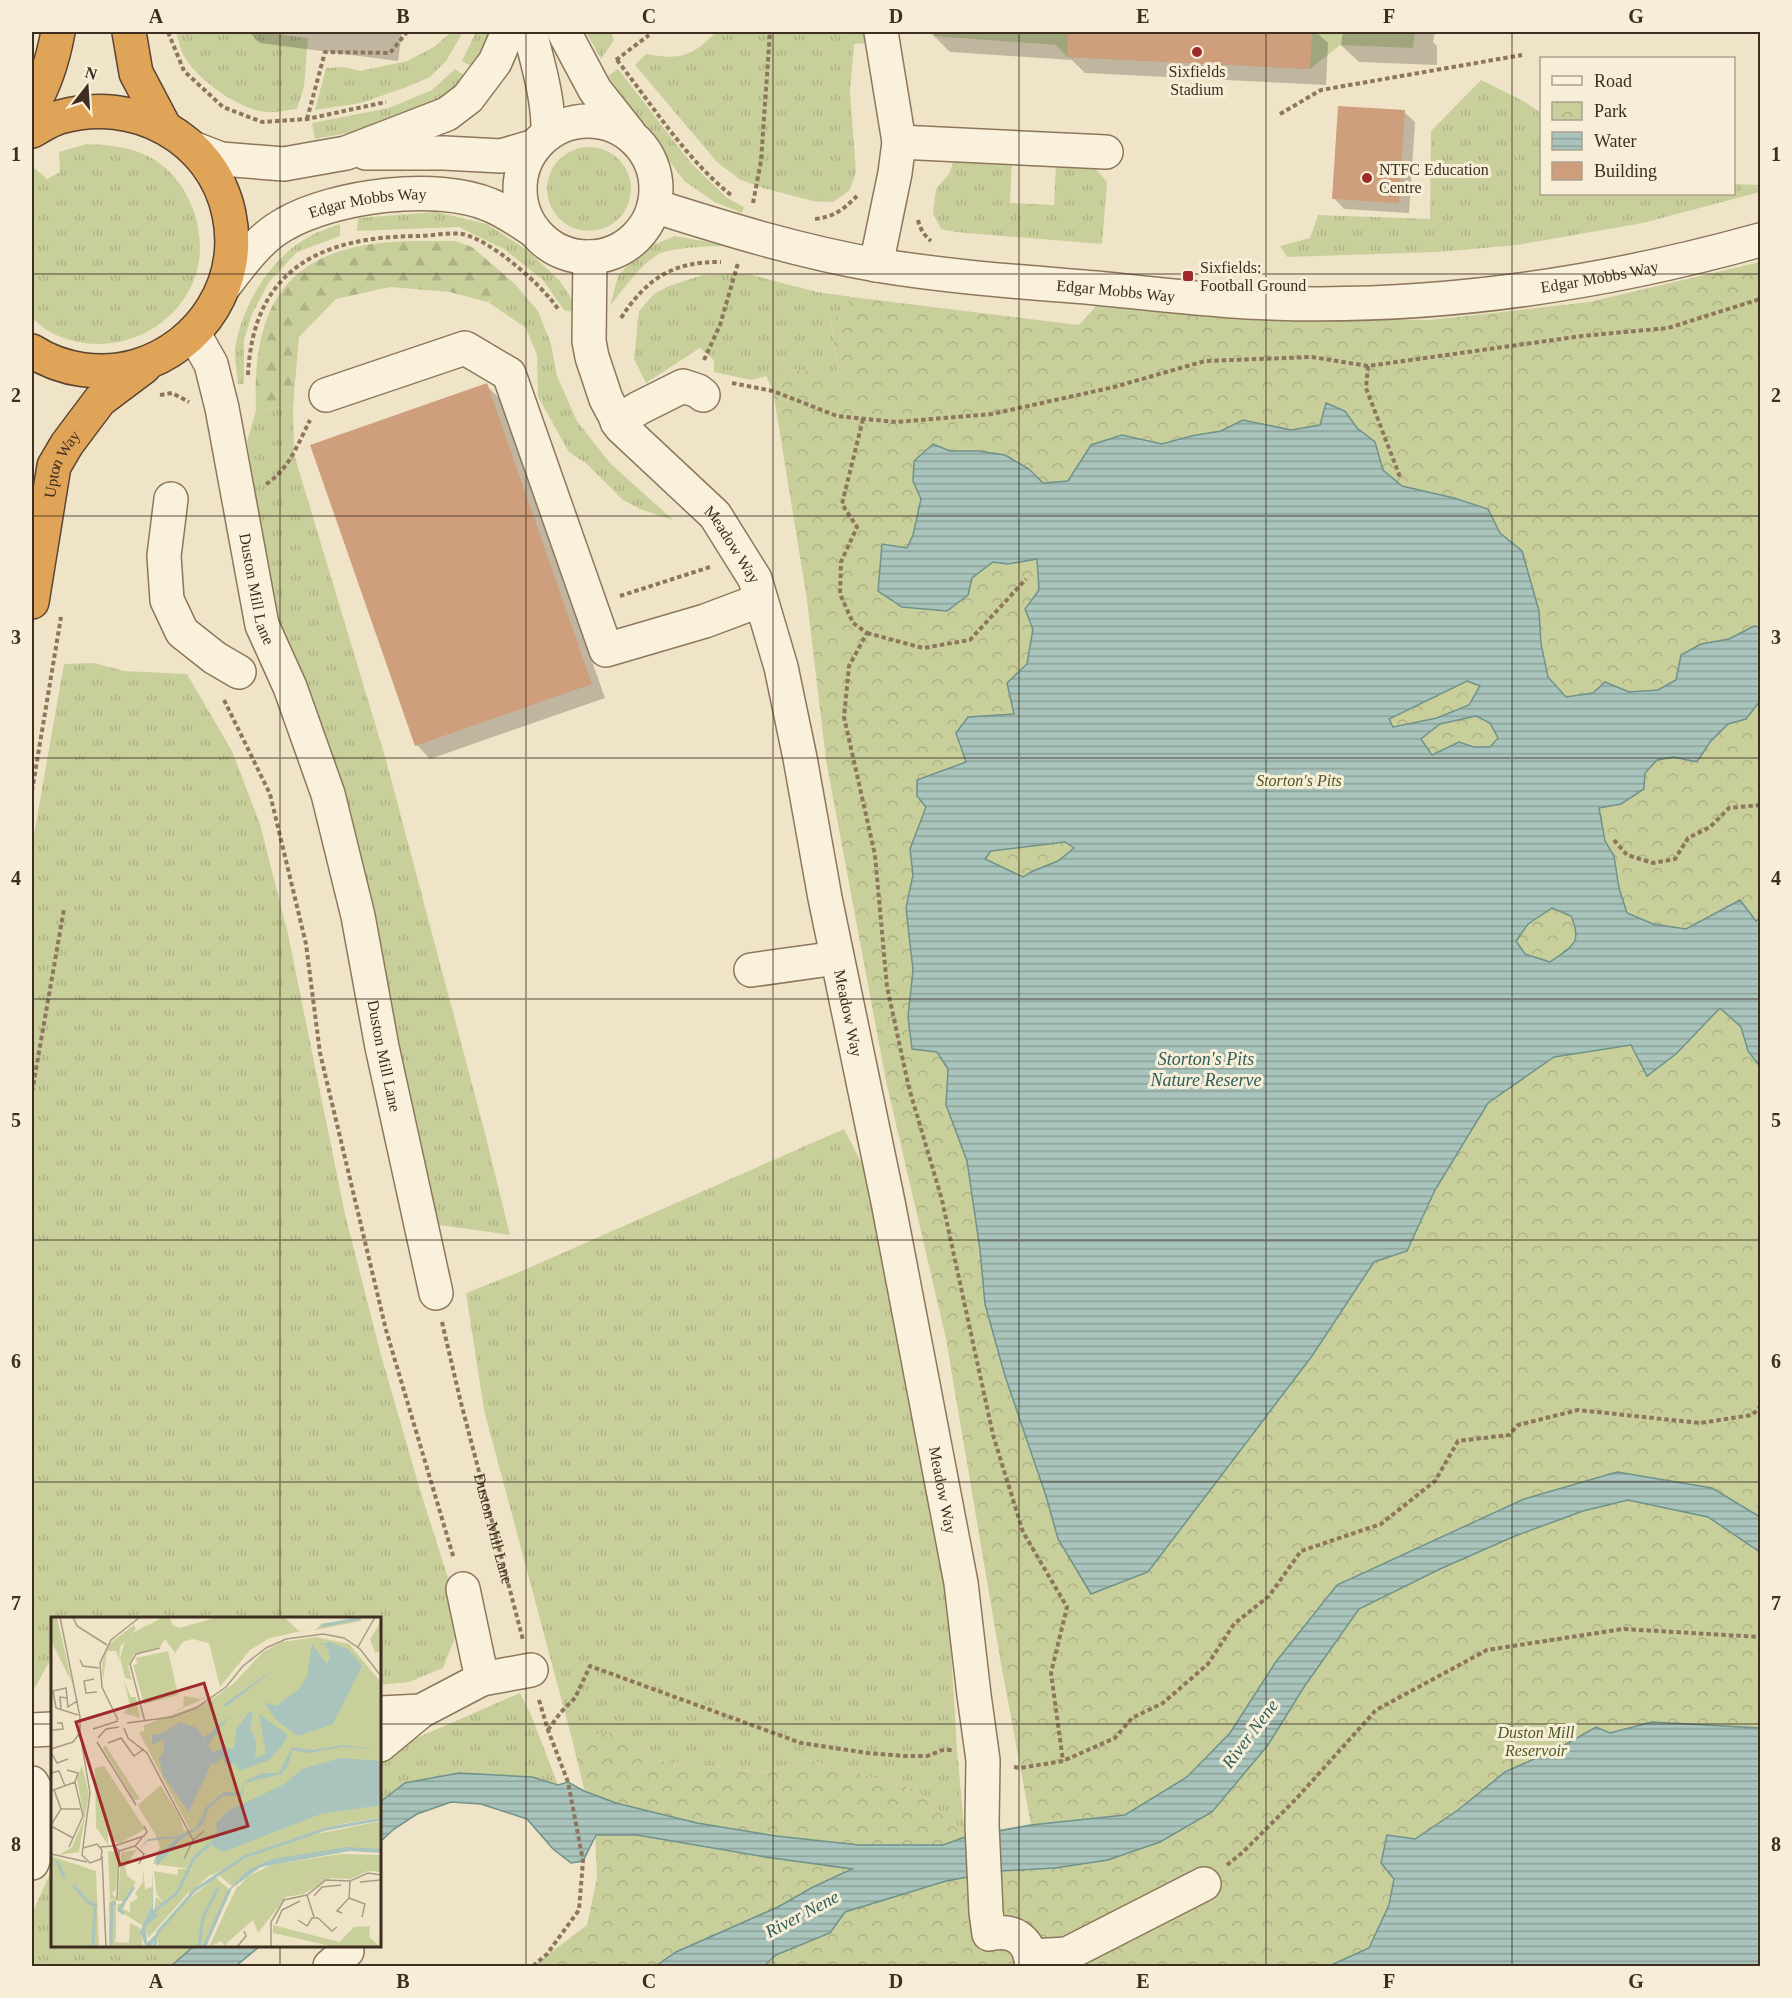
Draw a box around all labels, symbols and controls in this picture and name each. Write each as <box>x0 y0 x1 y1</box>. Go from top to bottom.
text: A <box>149 5 164 27</box>
text: B <box>396 5 410 27</box>
text: C <box>642 5 656 27</box>
text: D <box>889 5 903 27</box>
text: E <box>1136 5 1150 27</box>
text: F <box>1383 5 1395 27</box>
text: G <box>1628 5 1644 27</box>
marker: Sixfields Stadium <box>1190 45 1204 59</box>
north arrow <box>57 57 117 117</box>
legend <box>1540 57 1735 195</box>
text: N <box>83 63 100 83</box>
place label: Sixfields Stadium <box>1169 63 1225 98</box>
text: Road <box>1594 71 1632 91</box>
text: Park <box>1594 101 1627 121</box>
text: Water <box>1594 131 1637 151</box>
text: 1 <box>11 143 21 165</box>
text: 1 <box>1771 143 1781 165</box>
place label: NTFC Education Centre <box>1379 161 1489 196</box>
text: Building <box>1594 161 1657 181</box>
marker: NTFC Education Centre <box>1360 171 1374 185</box>
street label: Edgar Mobbs Way <box>306 185 427 221</box>
street label: Edgar Mobbs Way <box>1540 258 1660 296</box>
place label: Sixfields: Football Ground <box>1200 259 1306 294</box>
marker: Sixfields: Football Ground <box>1181 269 1195 283</box>
street label: Edgar Mobbs Way <box>1056 277 1176 306</box>
text: 2 <box>11 384 21 406</box>
text: 2 <box>1771 384 1781 406</box>
street label: Upton Way <box>41 427 84 499</box>
street label: Meadow Way <box>701 502 763 587</box>
street label: Duston Mill Lane <box>236 532 278 647</box>
text: 3 <box>11 626 21 648</box>
text: 3 <box>1771 626 1781 648</box>
park label: Storton's Pits <box>1256 772 1342 789</box>
text: 4 <box>11 867 21 889</box>
text: 4 <box>1771 867 1781 889</box>
street label: Meadow Way <box>831 968 866 1059</box>
street label: Duston Mill Lane <box>365 999 404 1113</box>
water label: Storton's Pits Nature Reserve <box>1150 1049 1261 1090</box>
text: 5 <box>11 1109 21 1131</box>
text: 5 <box>1771 1109 1781 1131</box>
text: 6 <box>11 1350 21 1372</box>
text: 6 <box>1771 1350 1781 1372</box>
street label: Meadow Way <box>926 1445 959 1535</box>
street label: Duston Mill Lane <box>471 1471 516 1586</box>
text: 7 <box>11 1592 21 1614</box>
text: 7 <box>1771 1592 1781 1614</box>
inset map <box>51 1617 381 1947</box>
water label: River Nene <box>1217 1696 1282 1773</box>
park label: Duston Mill Reservoir <box>1497 1724 1575 1759</box>
text: 8 <box>11 1833 21 1855</box>
text: 8 <box>1771 1833 1781 1855</box>
water label: River Nene <box>761 1886 842 1942</box>
text: A <box>149 1970 164 1992</box>
text: B <box>396 1970 410 1992</box>
text: C <box>642 1970 656 1992</box>
text: D <box>889 1970 903 1992</box>
text: E <box>1136 1970 1150 1992</box>
text: F <box>1383 1970 1395 1992</box>
text: G <box>1628 1970 1644 1992</box>

